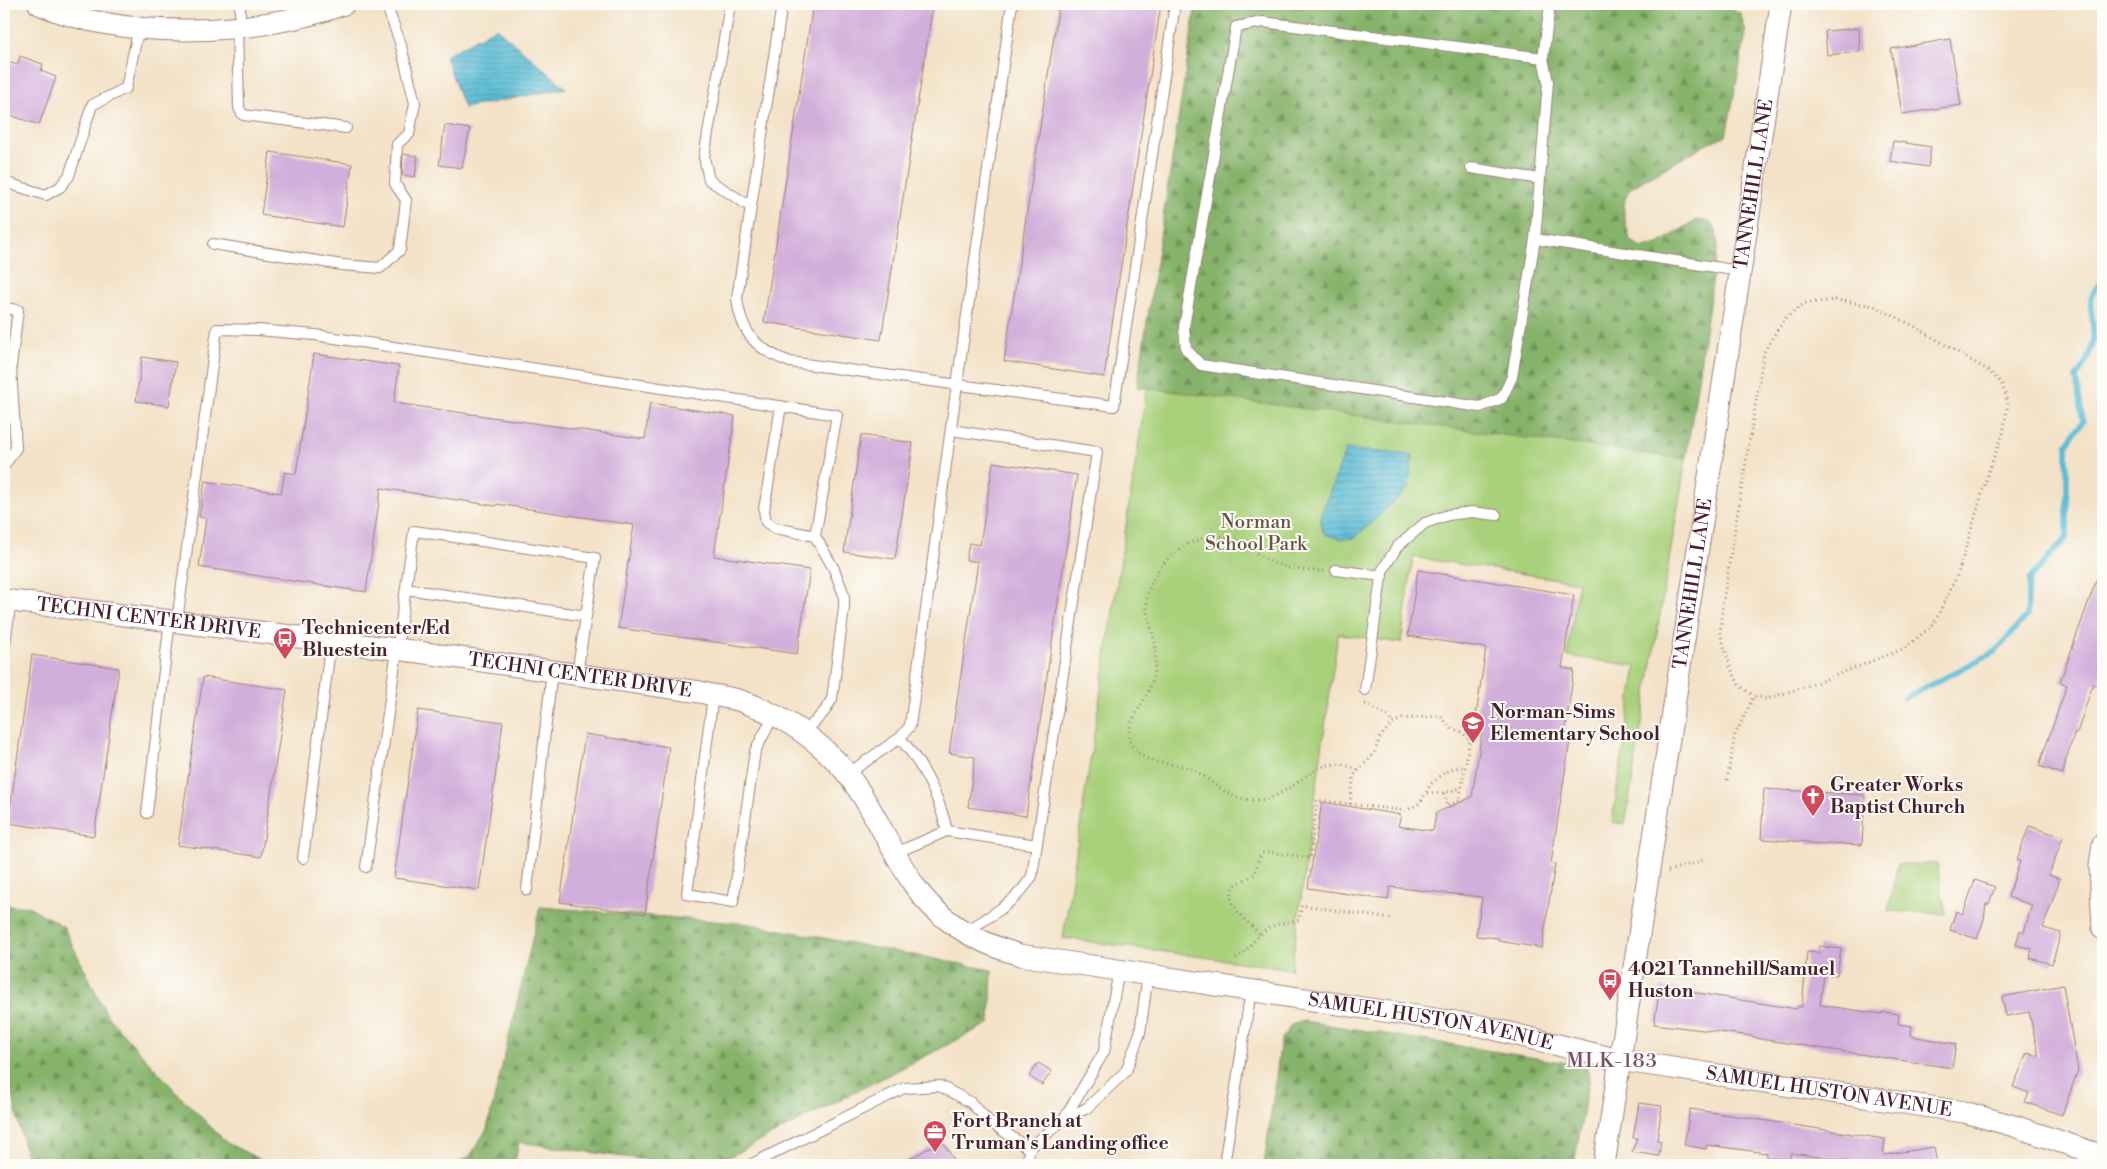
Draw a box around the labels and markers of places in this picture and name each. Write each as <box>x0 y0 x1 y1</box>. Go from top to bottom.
place label: Technicenter/Ed Bluestein <box>302 616 450 662</box>
bus stop icon: Technicenter/Ed Bluestein <box>272 626 298 660</box>
place label: Norman-Sims Elementary School <box>1490 700 1660 746</box>
school or university icon: Norman-Sims Elementary School <box>1460 710 1486 744</box>
place label: Greater Works Baptist Church <box>1830 773 1966 819</box>
church icon: Greater Works Baptist Church <box>1800 783 1826 817</box>
place label: 4021 Tannehill/Samuel Huston <box>1628 957 1835 1003</box>
bus stop icon: 4021 Tannehill/Samuel Huston <box>1597 967 1623 1001</box>
place label: Fort Branch at Truman's Landing office <box>952 1109 1169 1155</box>
office icon: Fort Branch at Truman's Landing office <box>922 1119 948 1153</box>

